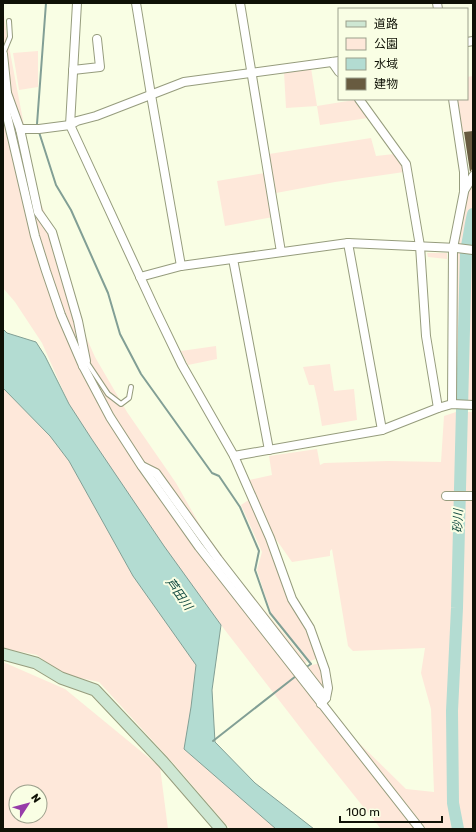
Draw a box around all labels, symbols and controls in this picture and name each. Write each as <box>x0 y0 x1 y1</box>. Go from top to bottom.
legend <box>338 8 468 100</box>
text: 道路 <box>374 17 398 31</box>
text: 公園 <box>374 37 398 51</box>
text: 水域 <box>374 57 398 71</box>
text: 建物 <box>374 77 398 91</box>
water label: 砂川 <box>451 507 465 533</box>
water label: 芦田川 <box>163 575 196 614</box>
north arrow <box>8 784 48 824</box>
text: N <box>28 791 43 806</box>
scale bar <box>340 798 442 824</box>
text: 100 m <box>346 805 380 819</box>

